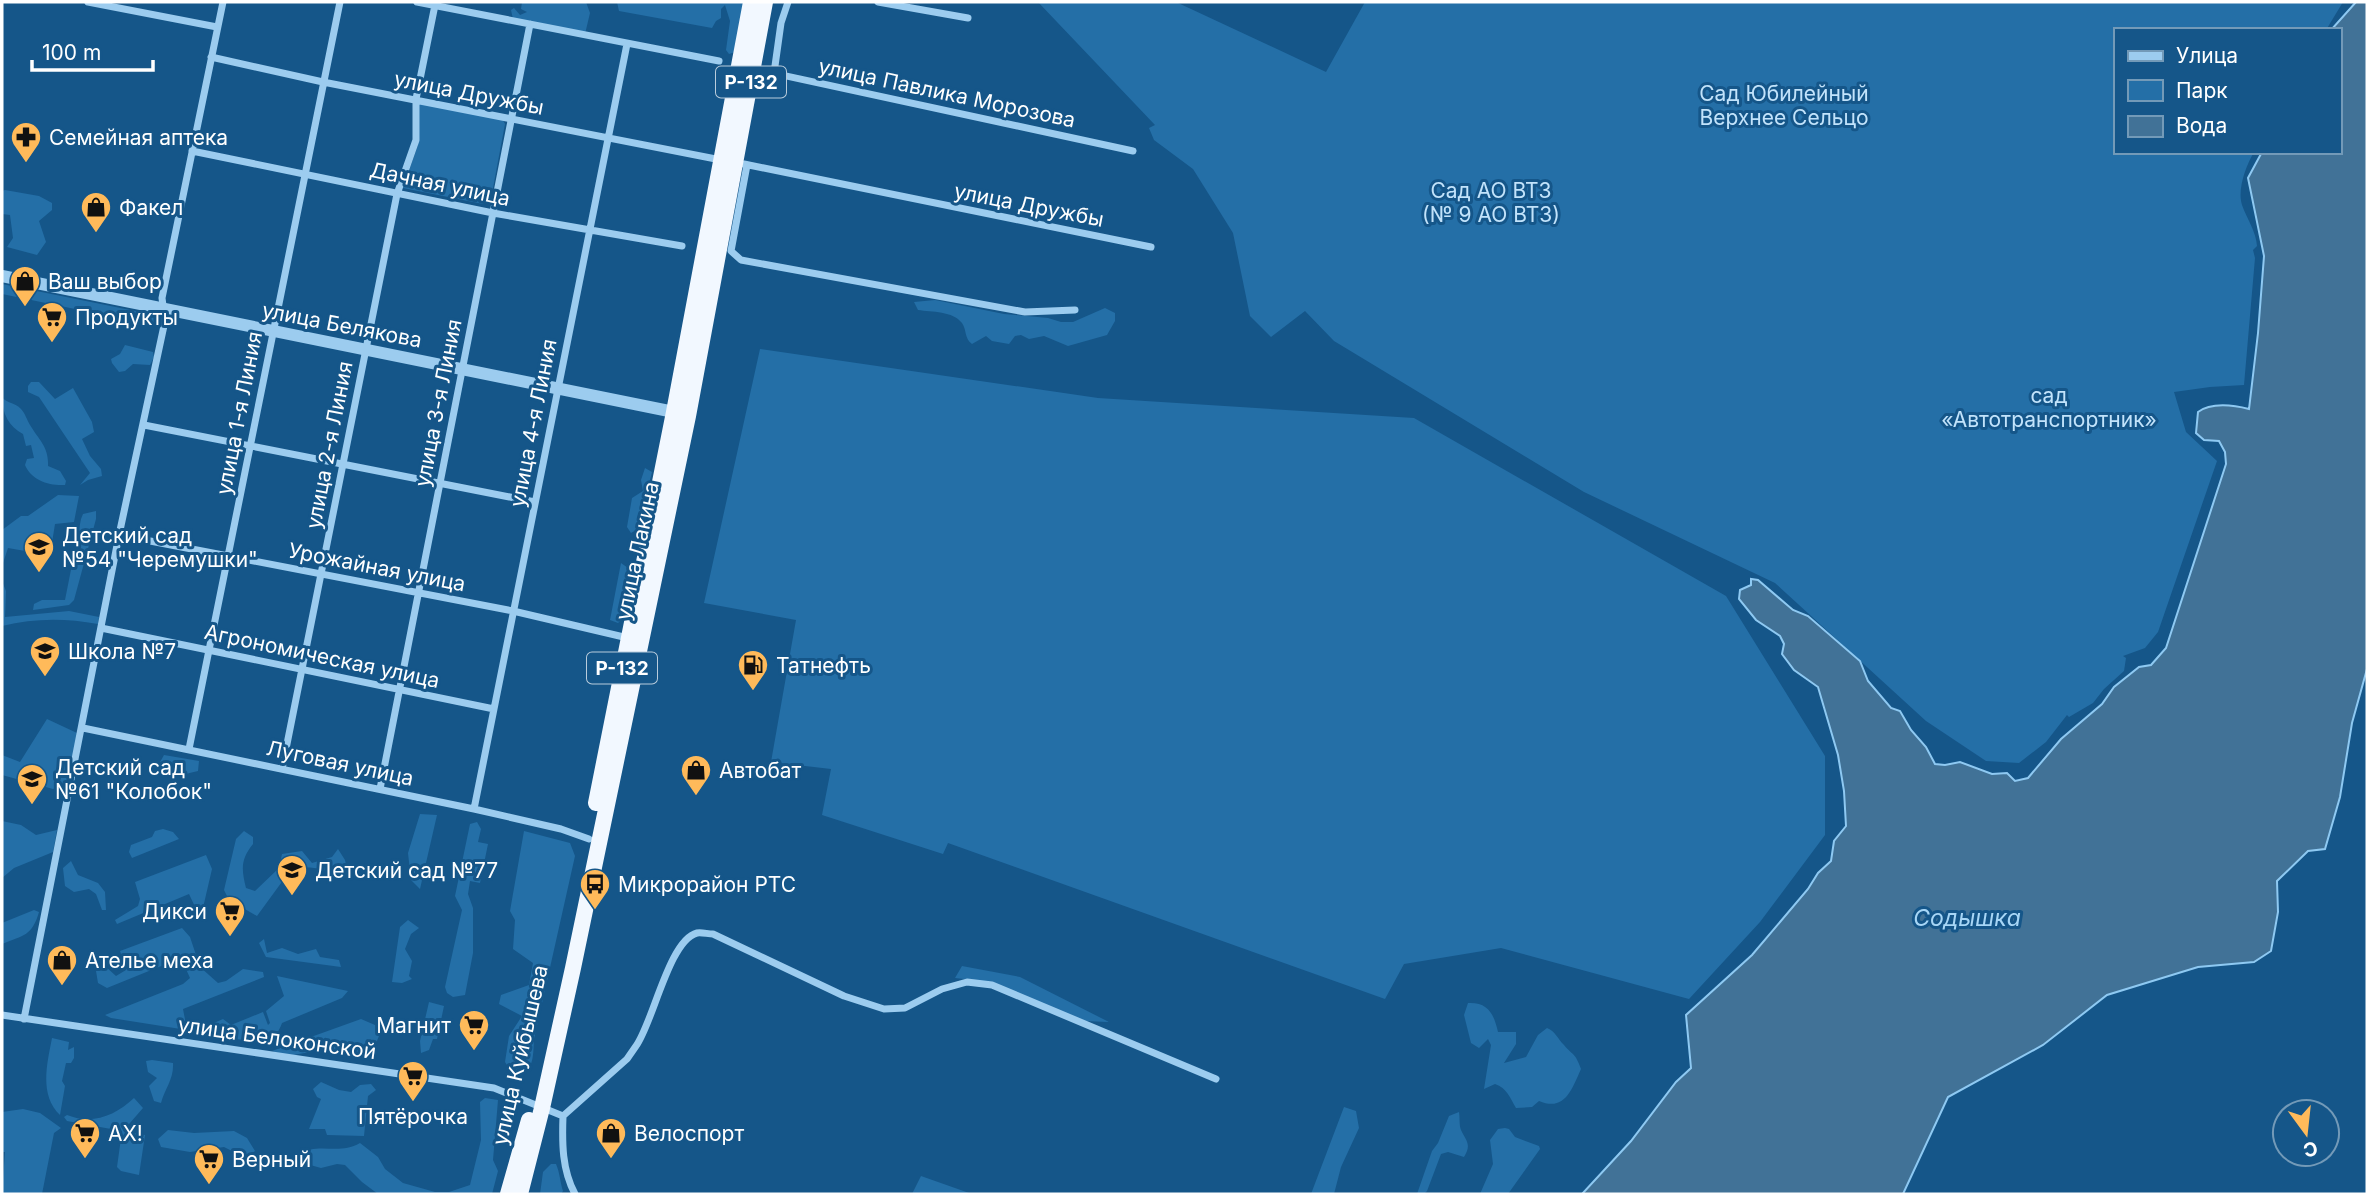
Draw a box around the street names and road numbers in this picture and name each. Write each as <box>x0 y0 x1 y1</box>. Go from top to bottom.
street label: улица Павлика Морозова <box>816 54 1078 132</box>
street label: улица Дружбы <box>392 66 546 120</box>
road number: Р-132 <box>716 66 786 97</box>
street label: Дачная улица <box>368 157 512 211</box>
street label: улица Дружбы <box>952 178 1106 232</box>
street label: улица Белякова <box>260 297 424 353</box>
street label: улица 3-я Линия <box>409 317 467 489</box>
street label: улица 1-я Линия <box>211 329 267 497</box>
street label: улица 4-я Линия <box>504 337 562 509</box>
street label: улица 2-я Линия <box>300 359 358 531</box>
street label: улица Лакина <box>610 479 664 623</box>
street label: Урожайная улица <box>286 538 468 596</box>
street label: Агрономическая улица <box>202 619 442 693</box>
road number: Р-132 <box>587 652 657 684</box>
street label: Луговая улица <box>264 735 416 791</box>
street label: улица Куйбышева <box>487 962 553 1148</box>
street label: улица Белоконской <box>176 1012 378 1064</box>

